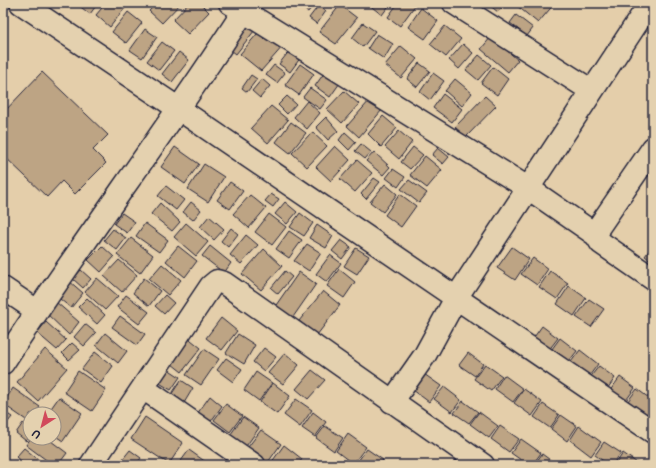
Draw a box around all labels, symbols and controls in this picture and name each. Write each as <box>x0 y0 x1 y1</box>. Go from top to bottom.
north arrow <box>22 406 62 446</box>
text: U <box>29 426 43 441</box>

